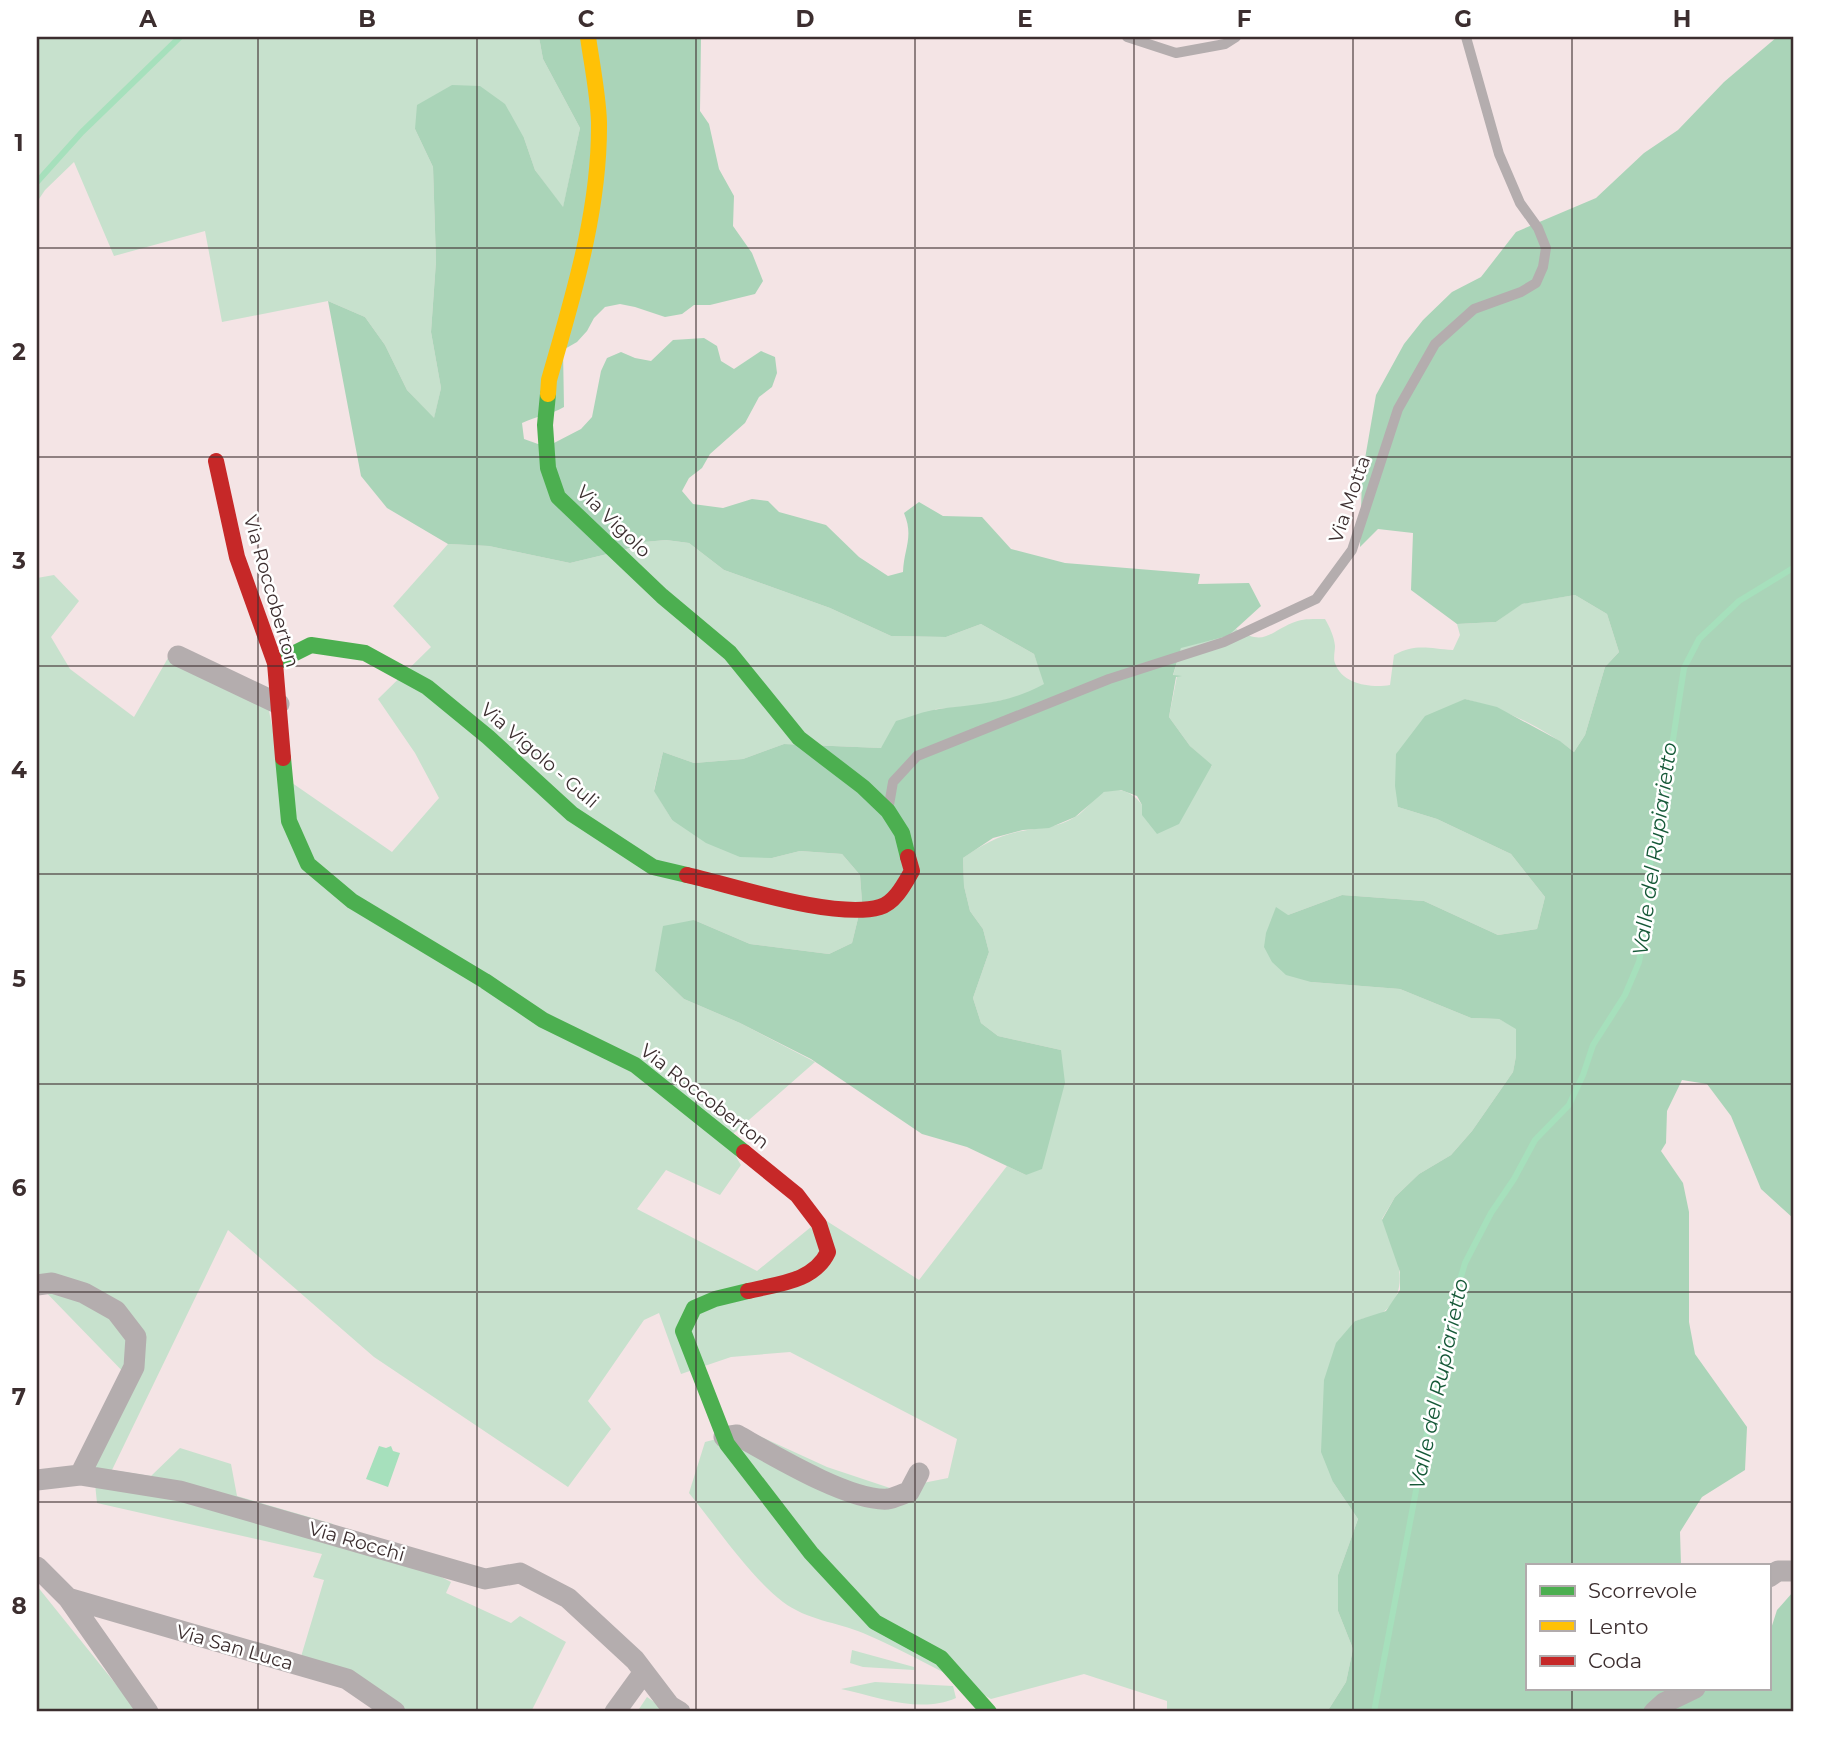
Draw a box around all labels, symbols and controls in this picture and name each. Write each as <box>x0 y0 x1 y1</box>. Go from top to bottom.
text: A <box>138 5 157 33</box>
text: B <box>358 5 376 33</box>
text: C <box>578 5 595 33</box>
text: D <box>796 5 815 33</box>
text: E <box>1017 5 1033 33</box>
text: F <box>1237 5 1252 33</box>
text: G <box>1454 5 1472 33</box>
text: H <box>1673 5 1691 33</box>
text: 1 <box>14 129 24 157</box>
text: 2 <box>12 338 26 366</box>
street label: Via Motta <box>1324 453 1375 546</box>
street label: Via Vigolo <box>572 480 656 562</box>
street label: Via Roccoberton <box>239 512 304 670</box>
text: 3 <box>11 547 26 575</box>
street label: Via Vigolo - Guli <box>476 698 603 813</box>
water label: Valle del Rupiarietto <box>1627 741 1682 957</box>
text: 4 <box>11 756 27 784</box>
text: 5 <box>12 965 26 993</box>
street label: Via Roccoberton <box>636 1039 774 1154</box>
text: 6 <box>12 1174 27 1202</box>
water label: Valle del Rupiarietto <box>1404 1276 1473 1492</box>
text: 7 <box>12 1383 26 1411</box>
street label: Via Rocchi <box>306 1517 408 1566</box>
legend <box>1526 1564 1770 1690</box>
text: Scorrevole <box>1588 1578 1697 1603</box>
text: 8 <box>11 1592 27 1620</box>
text: Lento <box>1588 1614 1648 1639</box>
street label: Via San Luca <box>174 1620 296 1675</box>
text: Coda <box>1588 1648 1642 1673</box>

